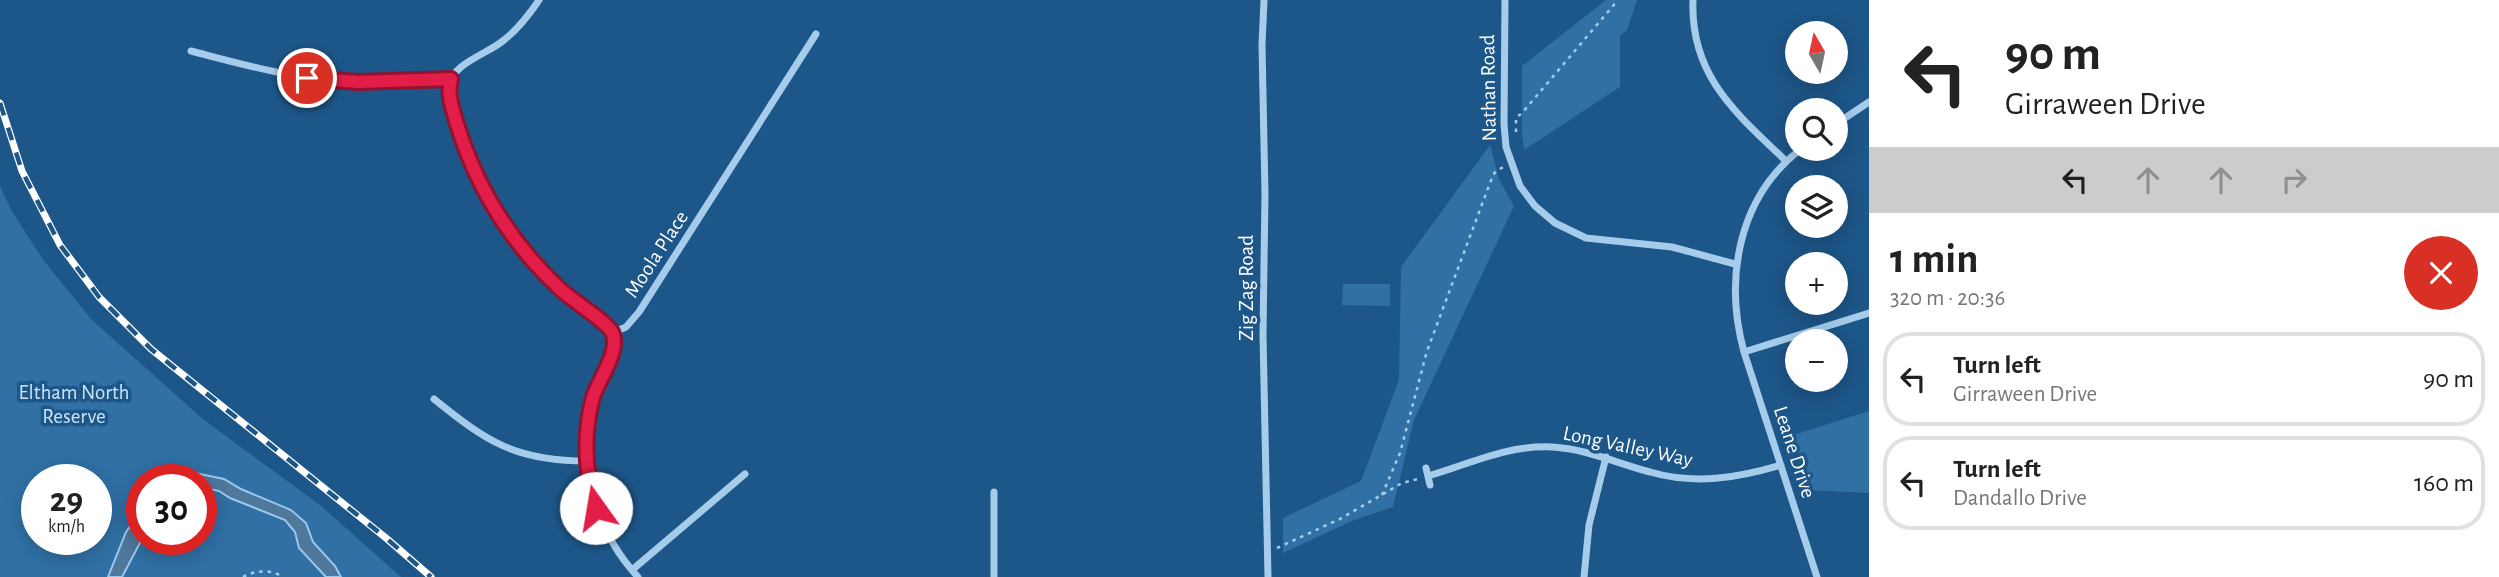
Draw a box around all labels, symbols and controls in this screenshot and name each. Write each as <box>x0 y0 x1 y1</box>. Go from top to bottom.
north arrow <box>1785 21 1848 84</box>
map controls <box>1785 21 1848 392</box>
icon: left <box>1890 28 1981 119</box>
text: 90 m <box>2005 30 2101 79</box>
street label: Nathan Road <box>1477 34 1500 142</box>
pin <box>277 48 337 108</box>
icon: arrive <box>288 59 326 97</box>
text: Girraween Drive <box>2005 88 2206 120</box>
button: search <box>1785 98 1848 161</box>
icon: left <box>2056 161 2094 199</box>
icon: ahead <box>2129 161 2167 199</box>
icon: ahead <box>2202 161 2240 199</box>
icon: right <box>2275 161 2313 199</box>
button: layers <box>1785 175 1848 238</box>
street label: Moola Place <box>621 207 692 301</box>
street label: Zig Zag Road <box>1236 235 1257 341</box>
button: close <box>2404 236 2478 310</box>
text: 1 min <box>1890 238 1979 280</box>
button: + <box>1785 252 1848 315</box>
text: 320 m · 20:36 <box>1890 287 2005 310</box>
button: − <box>1785 329 1848 392</box>
text: Turn left <box>1953 352 2041 378</box>
icon: left <box>1894 360 1932 398</box>
text: 90 m <box>2423 366 2474 392</box>
park label: Eltham North Reserve <box>18 382 130 427</box>
text: Girraween Drive <box>1953 383 2097 406</box>
street label: Leane Drive <box>1770 404 1819 501</box>
street label: Long Valley Way <box>1561 422 1695 470</box>
text: Turn left <box>1953 456 2041 482</box>
speed limit sign: 30 <box>126 464 217 555</box>
icon: left <box>1894 464 1932 502</box>
text: 160 m <box>2414 470 2474 496</box>
position arrow <box>559 471 633 545</box>
text: 29 <box>50 483 83 518</box>
text: Dandallo Drive <box>1953 487 2087 510</box>
text: km/h <box>48 518 85 536</box>

